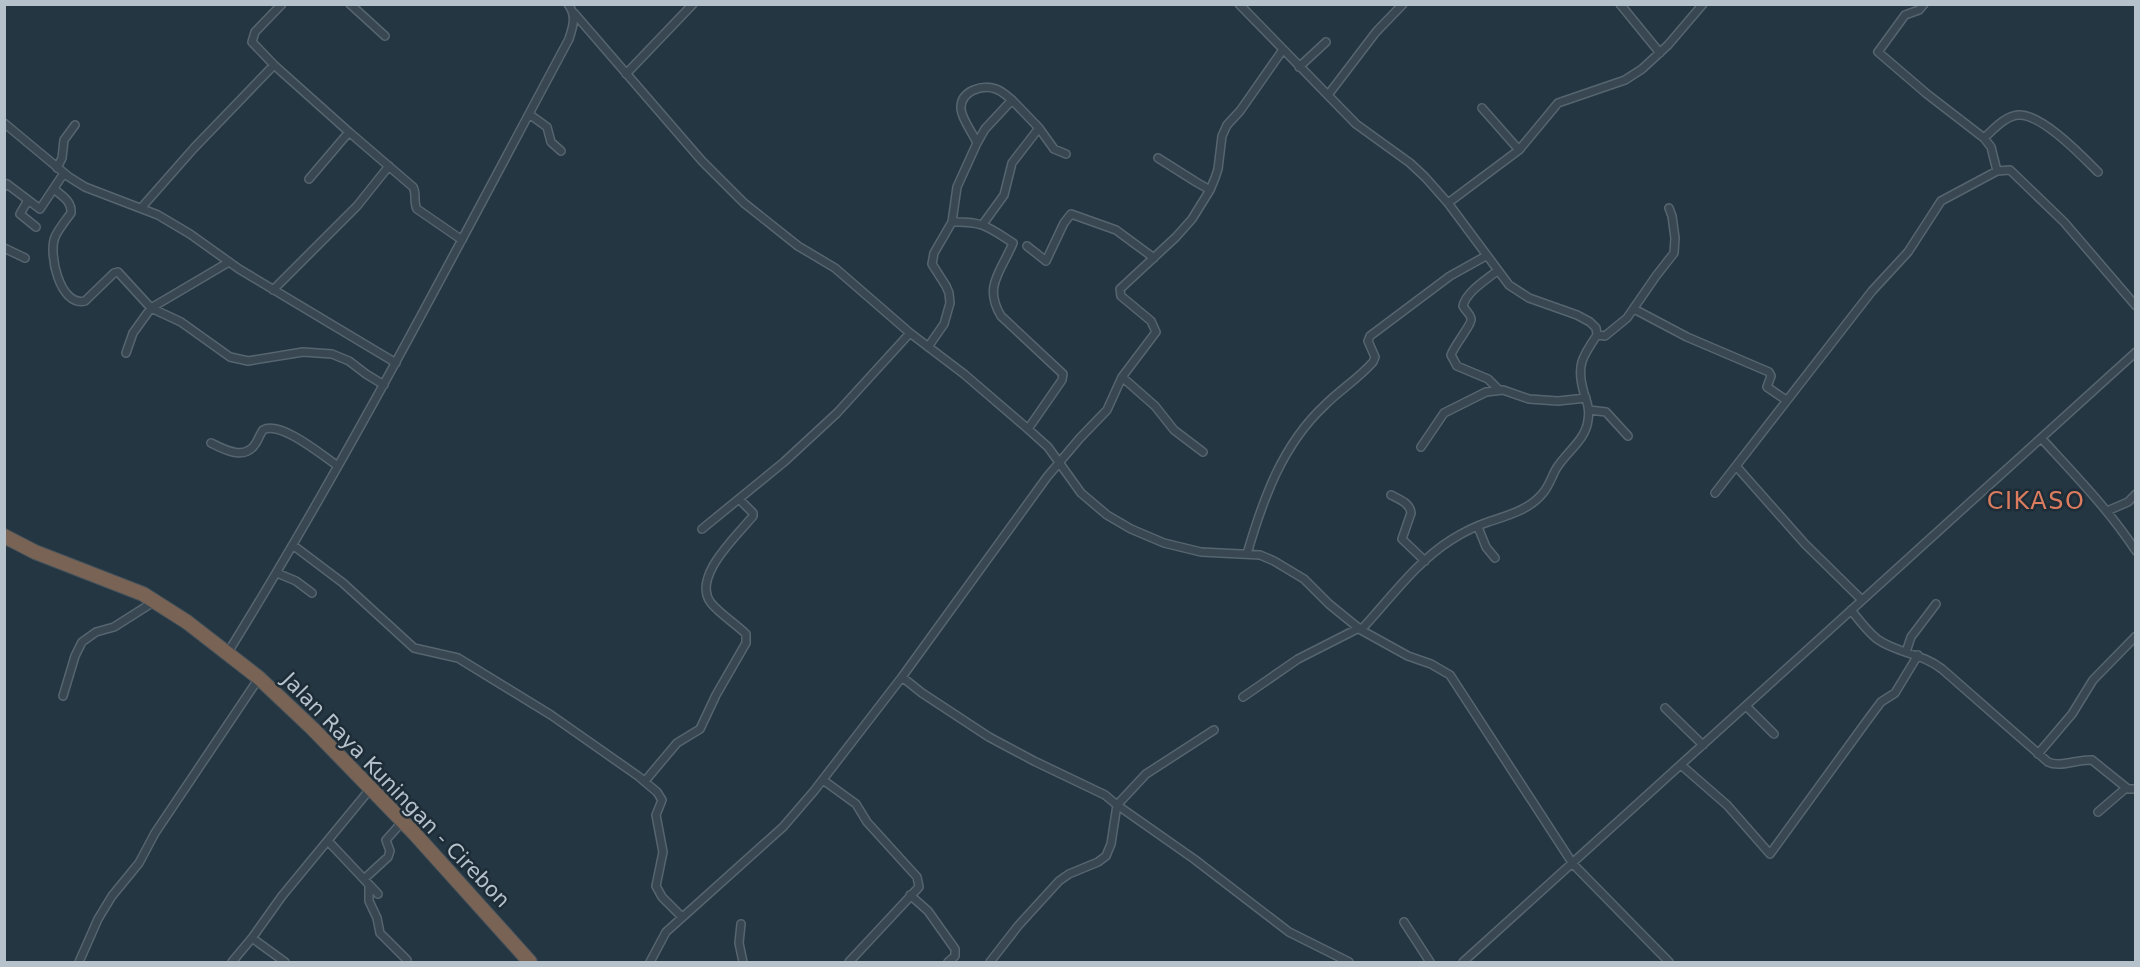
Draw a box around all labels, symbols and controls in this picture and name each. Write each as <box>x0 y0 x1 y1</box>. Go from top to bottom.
district label: CIKASO <box>1987 487 2085 515</box>
street label: Jalan Raya Kuningan - Cirebon <box>276 666 515 912</box>

